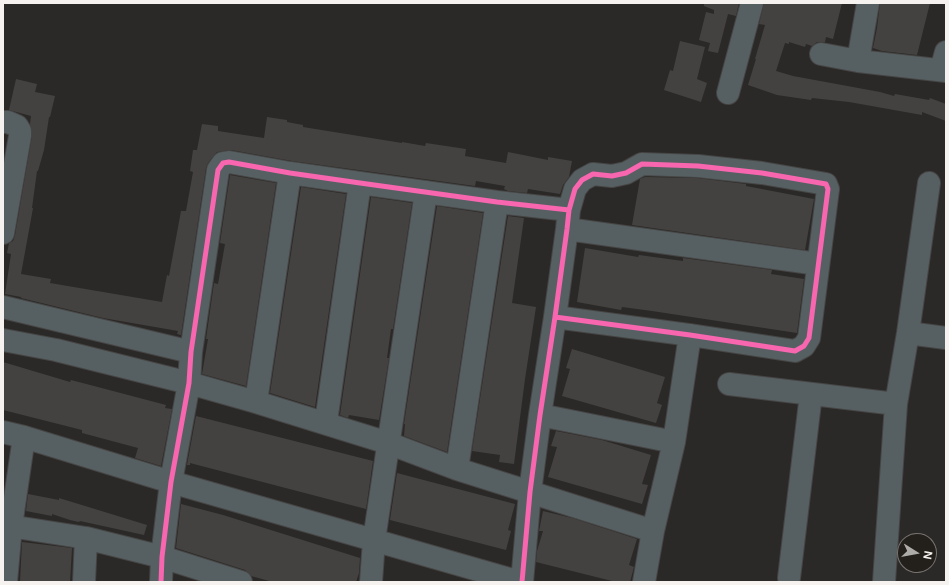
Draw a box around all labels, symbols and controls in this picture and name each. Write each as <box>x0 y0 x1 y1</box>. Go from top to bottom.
north arrow <box>897 533 937 573</box>
text: N <box>920 550 935 561</box>

